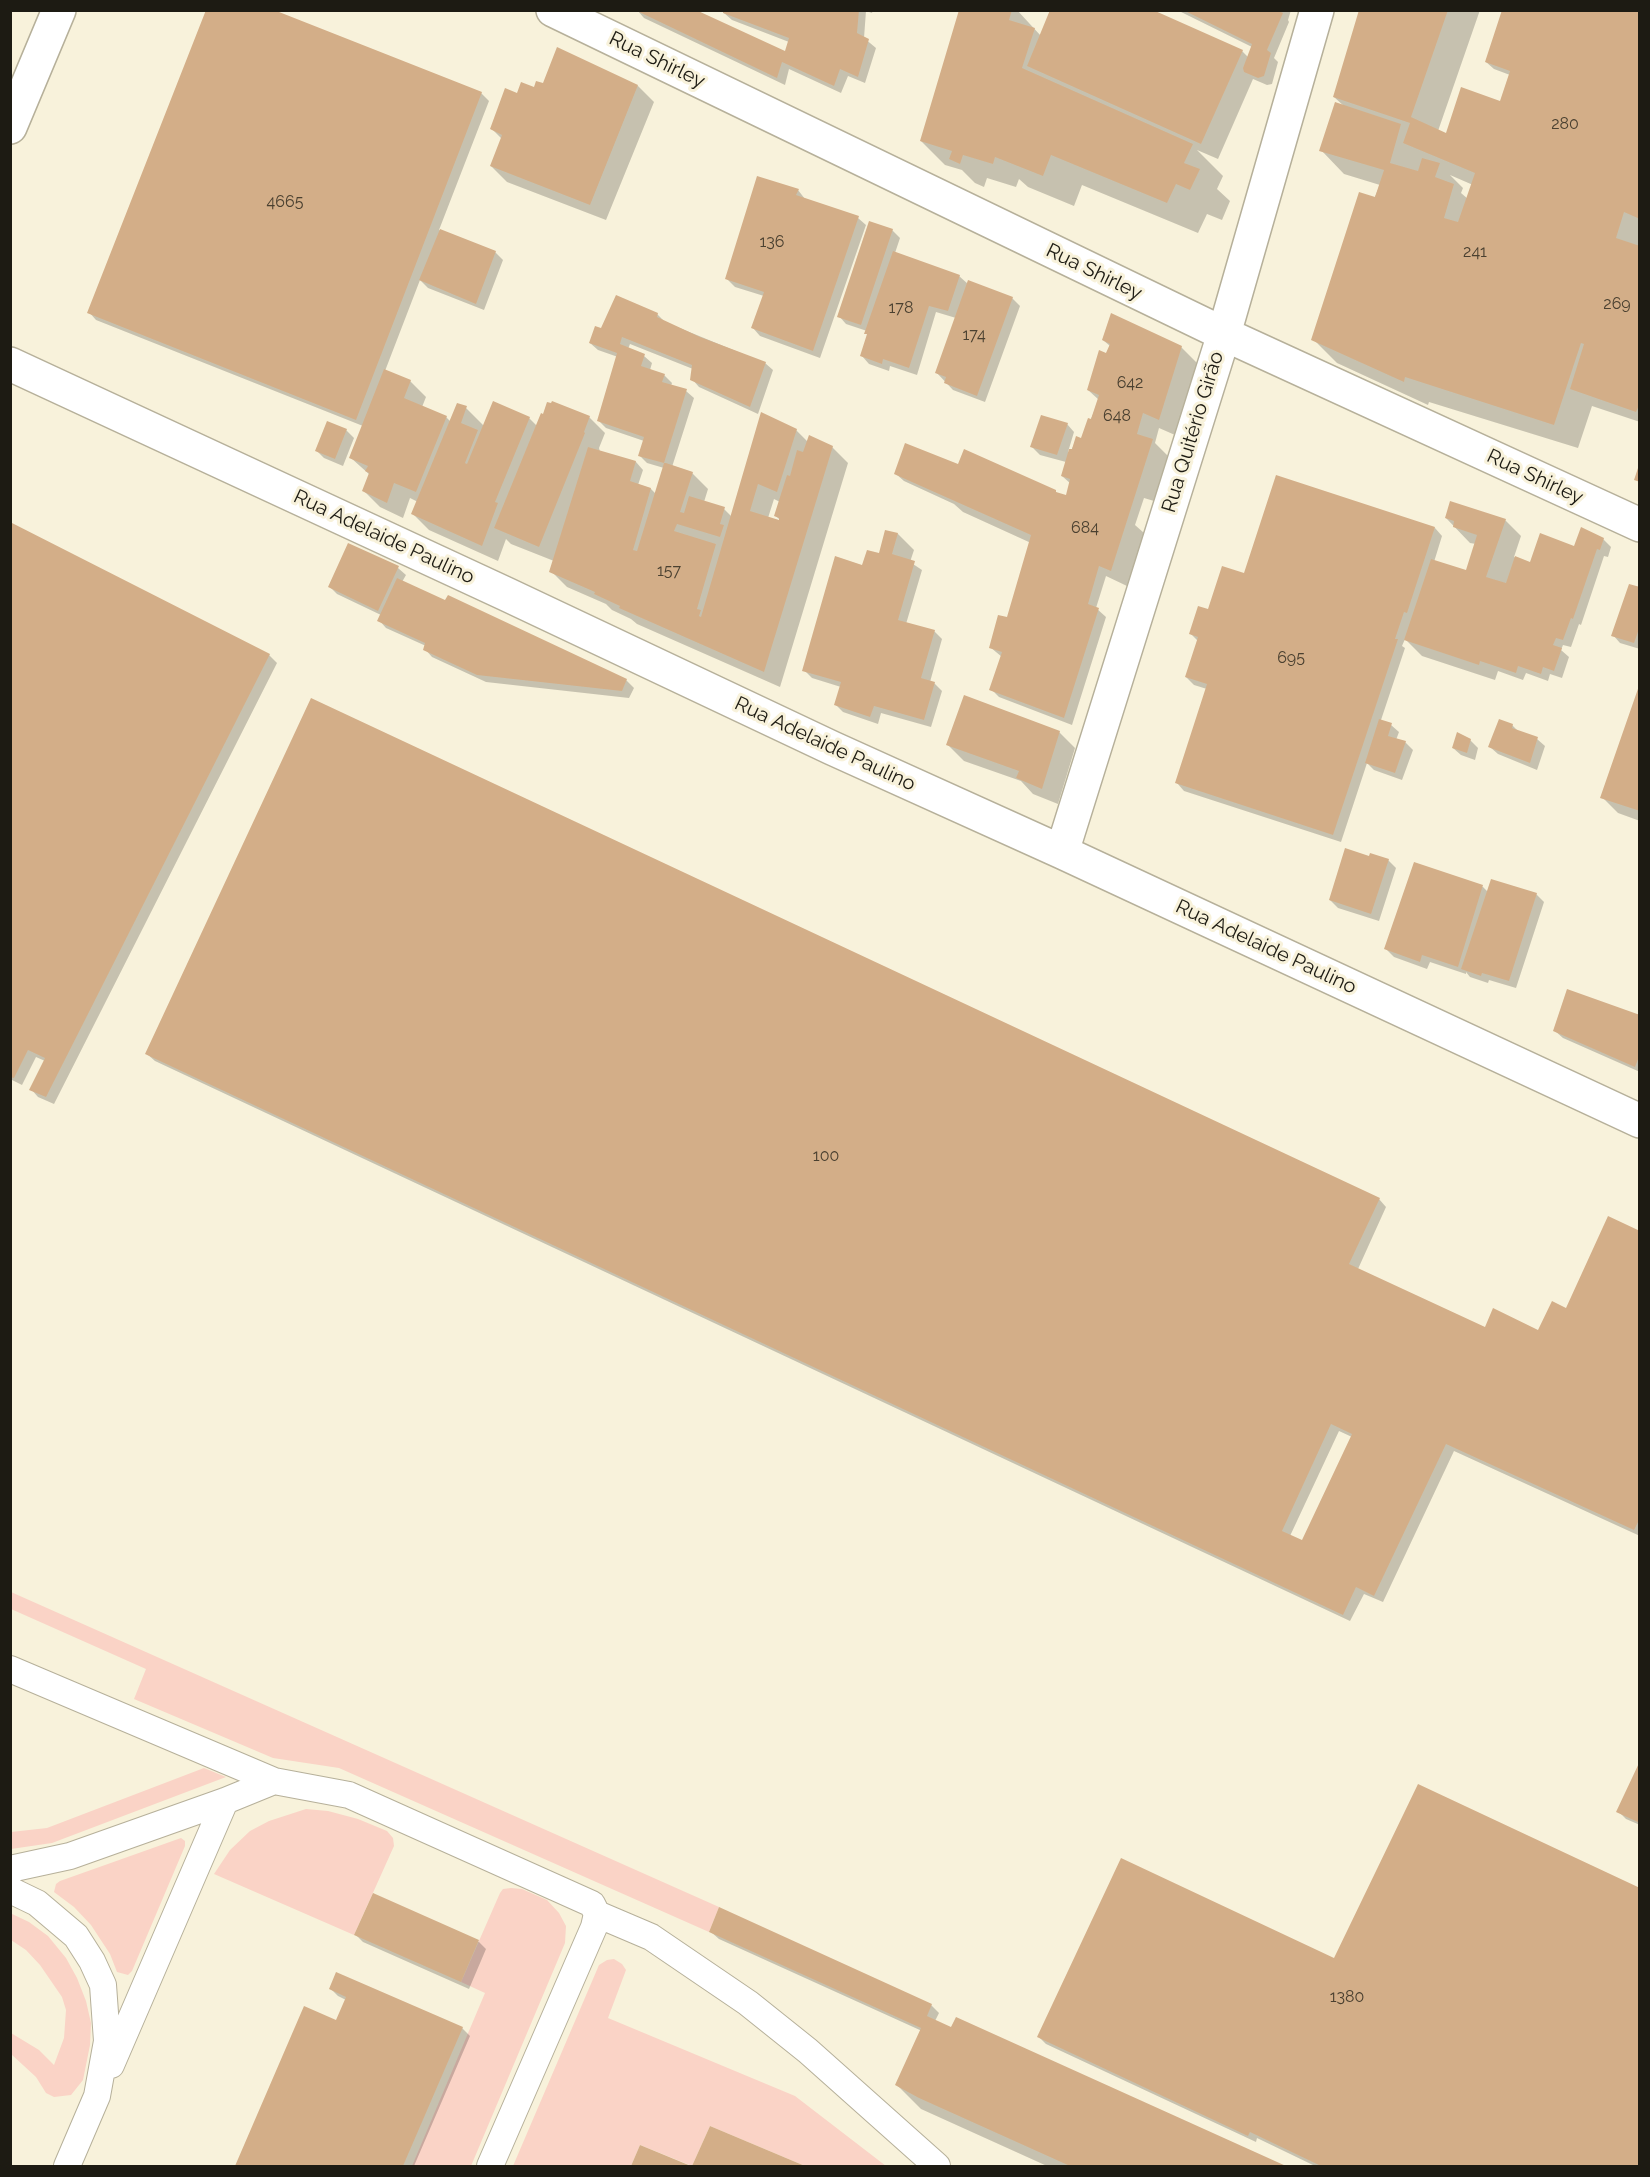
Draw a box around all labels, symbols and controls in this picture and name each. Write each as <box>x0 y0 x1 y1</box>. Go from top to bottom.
street label: Rua Shirley <box>605 26 709 94</box>
house number: 280 <box>1551 114 1579 134</box>
house number: 4665 <box>267 192 303 212</box>
house number: 136 <box>759 232 785 252</box>
street label: Rua Shirley <box>1042 238 1146 306</box>
house number: 241 <box>1463 242 1487 262</box>
house number: 269 <box>1603 294 1631 314</box>
house number: 178 <box>889 298 913 318</box>
house number: 174 <box>962 325 986 345</box>
street label: Rua Quitério Girão <box>1157 349 1229 515</box>
house number: 642 <box>1117 373 1143 393</box>
house number: 648 <box>1103 406 1131 426</box>
street label: Rua Shirley <box>1483 444 1587 510</box>
street label: Rua Adelaide Paulino <box>290 485 478 589</box>
house number: 684 <box>1071 518 1099 538</box>
house number: 157 <box>657 561 681 581</box>
house number: 695 <box>1277 648 1305 668</box>
street label: Rua Adelaide Paulino <box>731 692 919 796</box>
street label: Rua Adelaide Paulino <box>1172 895 1360 999</box>
house number: 100 <box>813 1146 839 1166</box>
house number: 1380 <box>1330 1987 1364 2007</box>

